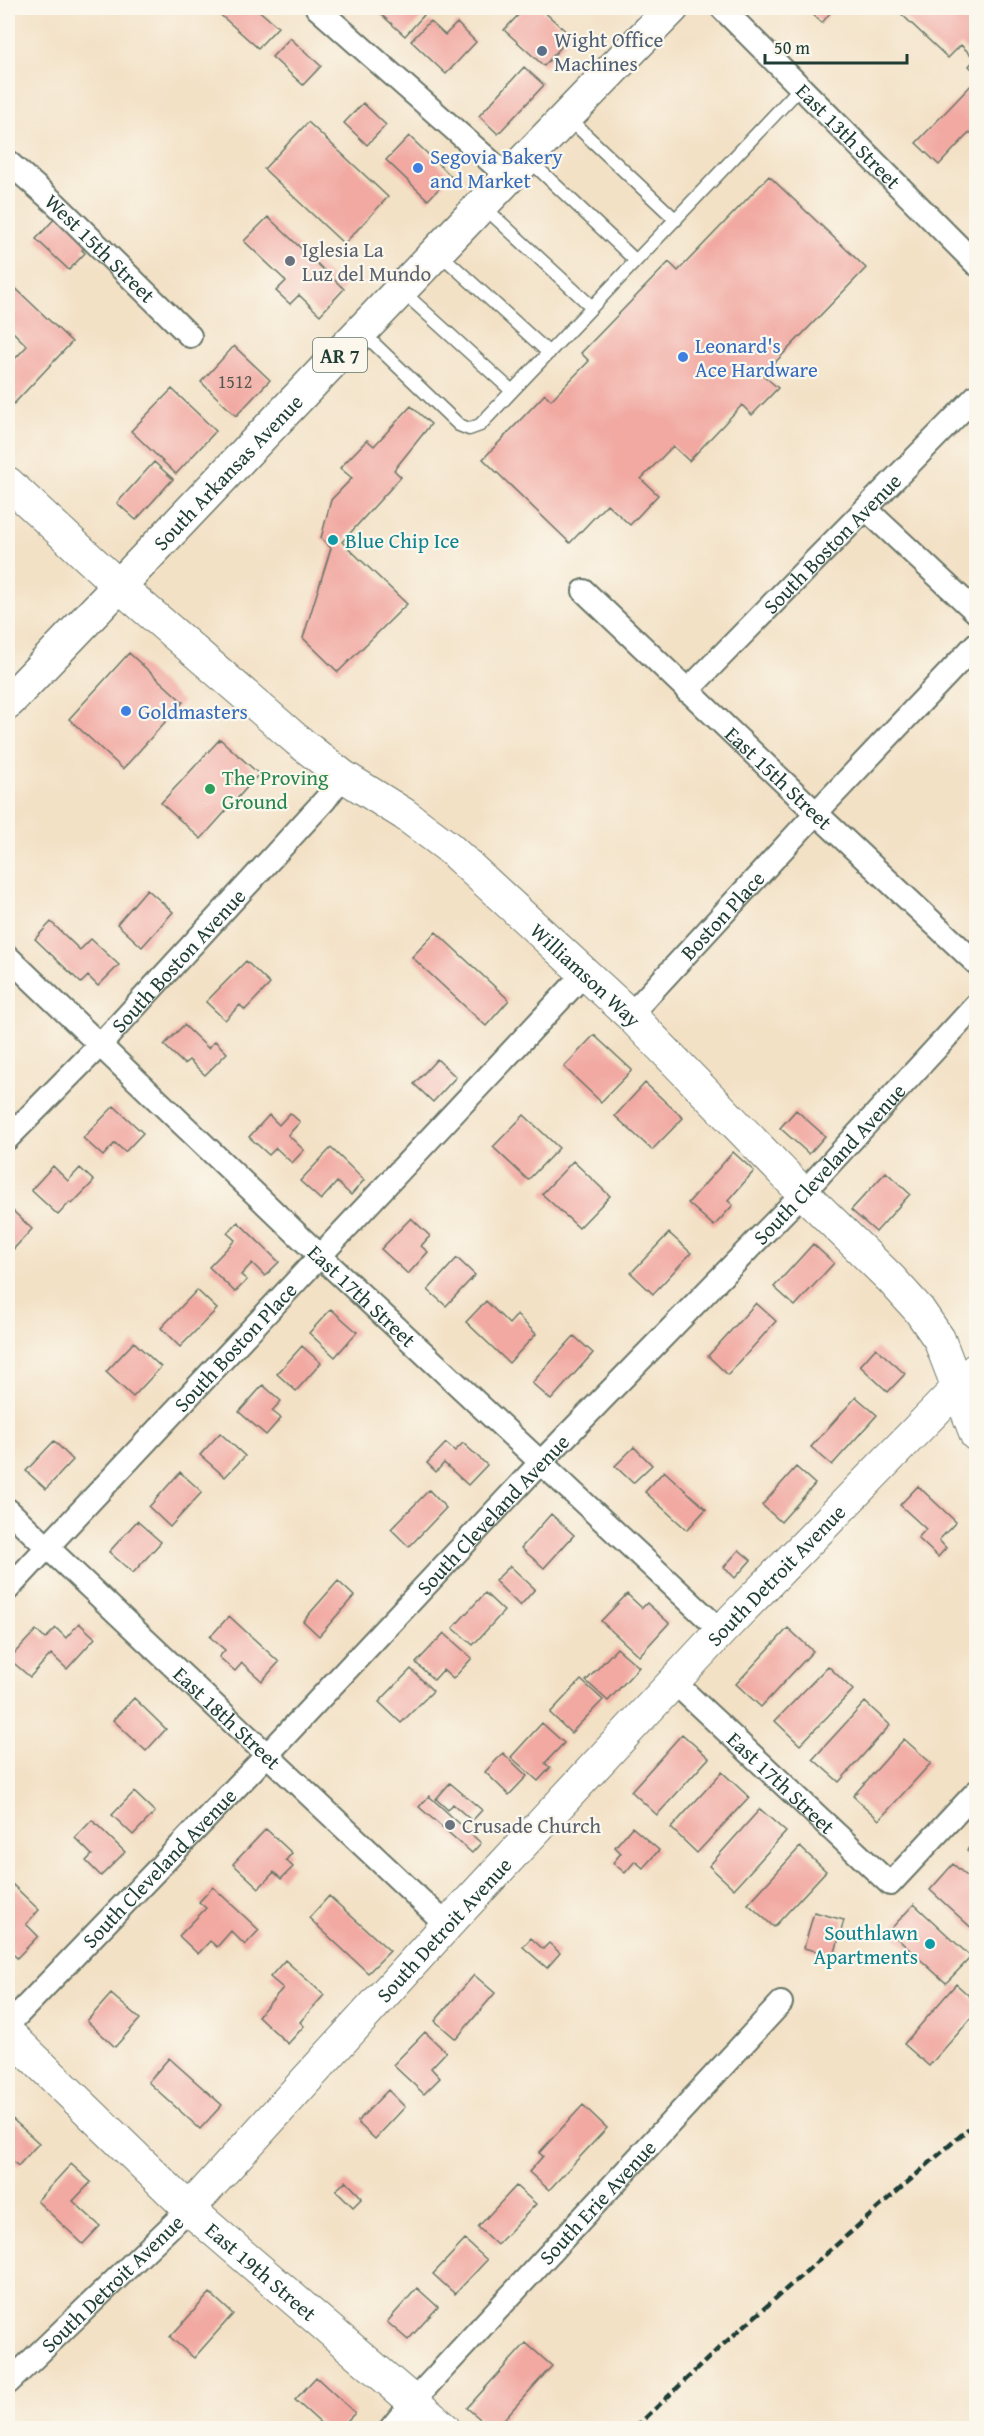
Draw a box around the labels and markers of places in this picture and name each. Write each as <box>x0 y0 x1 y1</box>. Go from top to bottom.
place label: Wight Office Machines <box>554 24 663 79</box>
marker: Wight Office Machines <box>535 44 549 58</box>
place label: Segovia Bakery and Market <box>430 141 563 196</box>
marker: Segovia Bakery and Market <box>411 161 425 175</box>
place label: Iglesia La Luz del Mundo <box>302 234 431 289</box>
marker: Iglesia La Luz del Mundo <box>283 254 297 268</box>
place label: Leonard's Ace Hardware <box>695 330 818 385</box>
marker: Leonard's Ace Hardware <box>676 350 690 364</box>
place label: Blue Chip Ice <box>345 525 459 556</box>
marker: Blue Chip Ice <box>326 533 340 547</box>
place label: Goldmasters <box>138 696 248 727</box>
marker: Goldmasters <box>119 704 133 718</box>
place label: The Proving Ground <box>222 762 329 817</box>
marker: The Proving Ground <box>203 782 217 796</box>
place label: Crusade Church <box>462 1810 601 1841</box>
marker: Crusade Church <box>443 1818 457 1832</box>
place label: Southlawn Apartments <box>813 1917 918 1972</box>
marker: Southlawn Apartments <box>923 1937 937 1951</box>

